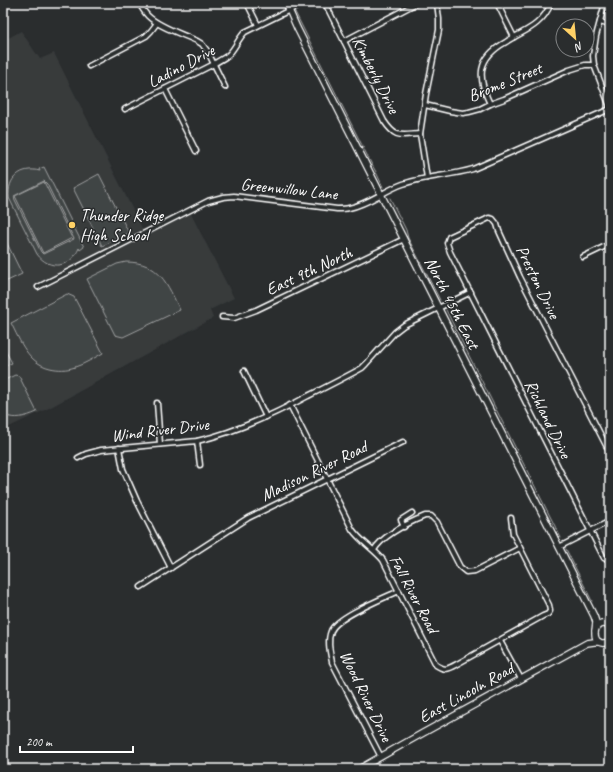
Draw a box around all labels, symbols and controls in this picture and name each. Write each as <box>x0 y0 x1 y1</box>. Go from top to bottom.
north arrow <box>555 18 595 58</box>
street label: Kimberly Drive <box>348 33 405 118</box>
street label: Ladino Drive <box>144 39 219 92</box>
text: N <box>571 39 586 56</box>
street label: Brome Street <box>465 57 547 106</box>
street label: Greenwillow Lane <box>240 173 340 205</box>
place label: Thunder Ridge High School <box>80 205 164 246</box>
marker: Thunder Ridge High School <box>67 220 77 230</box>
street label: East 9th North <box>263 241 357 300</box>
street label: Preston Drive <box>511 242 565 323</box>
street label: North 45th East <box>420 254 485 355</box>
street label: Richland Drive <box>520 376 577 463</box>
street label: Wind River Drive <box>110 413 211 446</box>
street label: Madison River Road <box>257 435 373 506</box>
street label: Fall River Road <box>385 551 445 640</box>
street label: Wood River Drive <box>335 647 398 746</box>
street label: East Lincoln Road <box>415 657 519 728</box>
scale bar <box>20 728 133 754</box>
text: 200 m <box>26 734 53 750</box>

